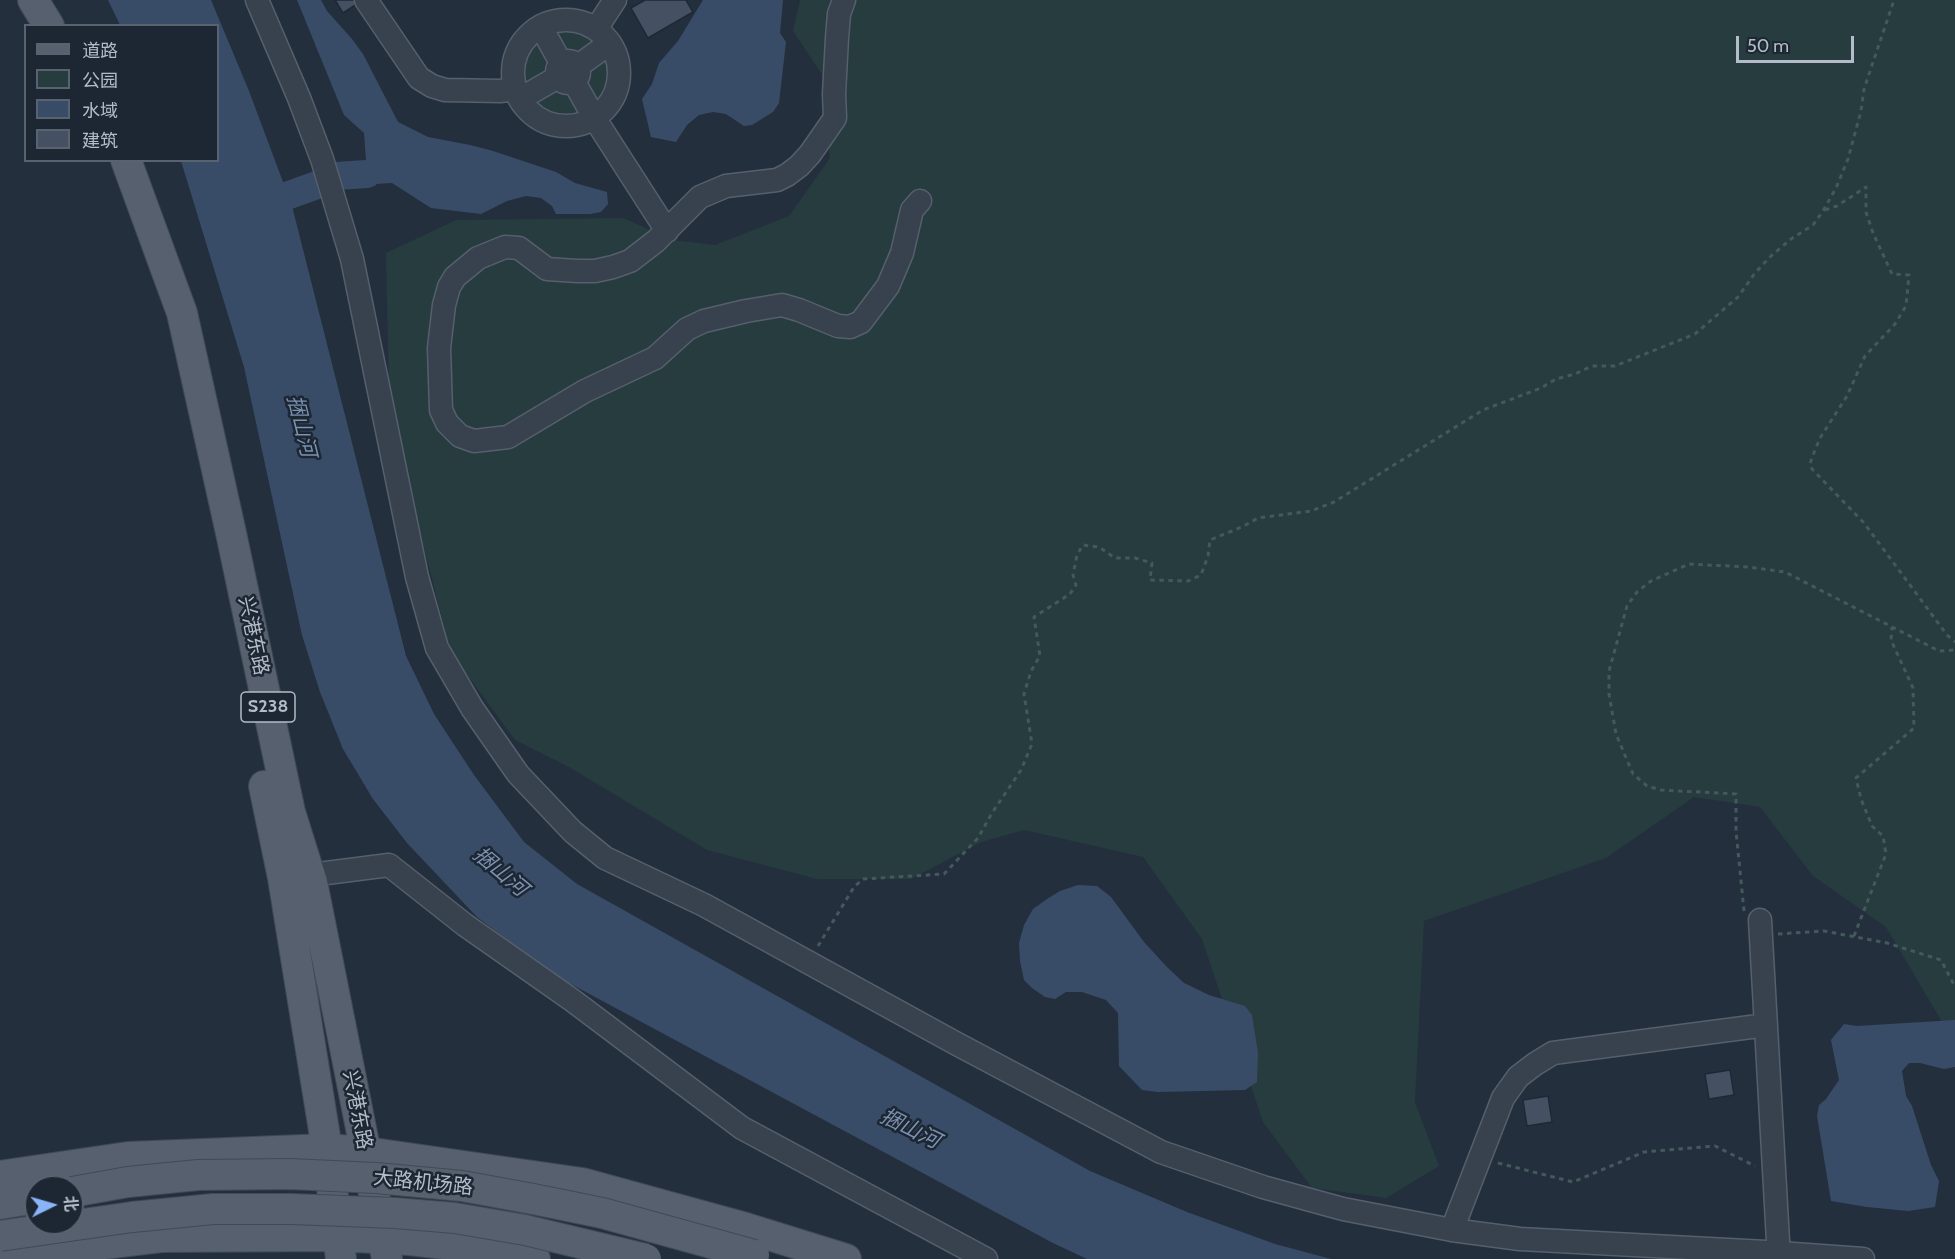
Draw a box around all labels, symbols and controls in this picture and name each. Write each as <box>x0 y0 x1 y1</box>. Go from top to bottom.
legend <box>24 24 219 162</box>
scale bar <box>1739 24 1858 62</box>
text: 50 m <box>1747 35 1789 57</box>
text: 道路 <box>82 40 118 62</box>
text: 公园 <box>82 70 118 92</box>
text: 水域 <box>82 100 118 122</box>
text: 建筑 <box>82 130 118 152</box>
water label: 捆山河 <box>281 392 321 460</box>
street label: 兴港东路 <box>233 594 273 678</box>
road number: S238 <box>241 692 295 722</box>
water label: 捆山河 <box>468 842 532 902</box>
street label: 兴港东路 <box>338 1068 376 1152</box>
water label: 捆山河 <box>876 1104 944 1154</box>
street label: 大路机场路 <box>372 1166 474 1200</box>
north arrow <box>24 1175 84 1235</box>
text: 北 <box>60 1195 81 1212</box>

